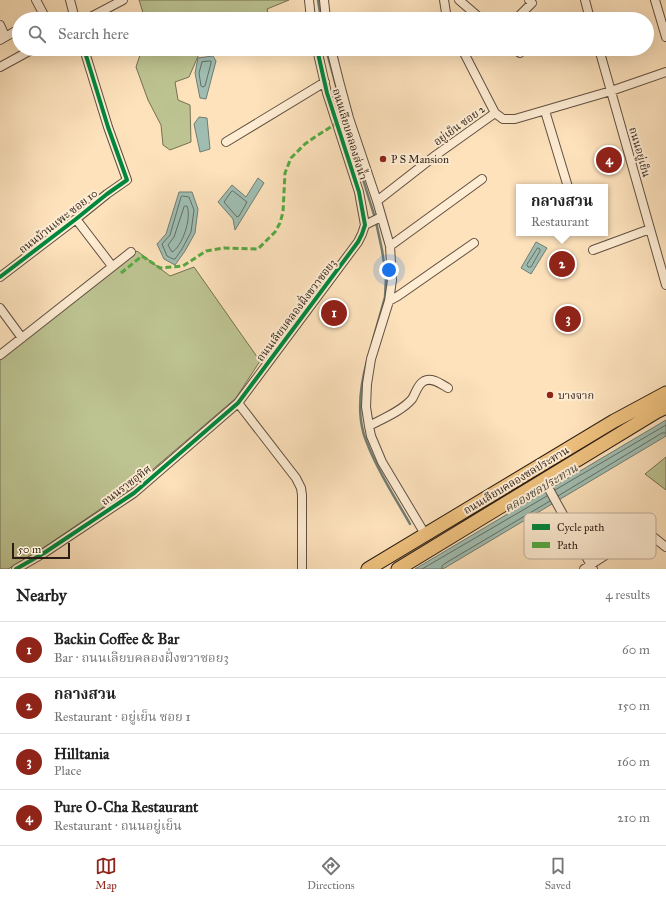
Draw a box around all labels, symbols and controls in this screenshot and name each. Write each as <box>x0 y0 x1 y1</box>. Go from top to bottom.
search box <box>12 12 654 56</box>
icon: search <box>26 23 48 45</box>
text: Search here <box>58 25 129 43</box>
street label: ถนนเลียบคลองส่งน้ำ <box>329 86 372 181</box>
street label: อยู่เย็น ซอย 2 <box>431 102 488 148</box>
street label: ถนนอยู่เย็น <box>626 125 653 179</box>
pin: 4 <box>596 145 622 175</box>
place label: P S Mansion <box>391 153 449 166</box>
marker: P S Mansion <box>378 154 388 164</box>
popup <box>516 184 608 236</box>
street label: ถนนบ้านแพะ ซอย 10 <box>16 187 100 256</box>
text: กลางสวน <box>531 192 593 210</box>
text: Restaurant <box>531 214 589 230</box>
pin: 2 <box>549 249 575 279</box>
street label: ถนนเลียบคลองฝั่งขวาซอย3 <box>252 255 339 364</box>
your location <box>379 260 399 280</box>
pin: 1 <box>321 298 347 328</box>
pin: 3 <box>555 304 581 334</box>
place label: บางจาก <box>558 389 594 402</box>
marker: บางจาก <box>545 390 555 400</box>
street label: ถนนเลียบคลองชลประทาน <box>461 443 571 517</box>
water label: คลองชลประทาน <box>502 460 580 516</box>
street label: ถนนราชอุทิศ <box>99 462 154 509</box>
legend <box>524 513 656 559</box>
text: Cycle path <box>557 521 604 534</box>
text: Path <box>557 539 578 552</box>
scale bar <box>12 541 70 560</box>
text: 50 m <box>18 543 41 556</box>
text: Nearby <box>16 585 67 606</box>
text: 4 results <box>605 587 650 603</box>
text: Backin Coffee & Bar <box>54 630 179 648</box>
text: 1 <box>26 642 32 658</box>
text: 60 m <box>622 642 650 658</box>
text: Bar · ถนนเลียบคลองฝั่งขวาซอย3 <box>54 650 229 666</box>
text: กลางสวน <box>54 685 116 703</box>
text: 2 <box>26 698 32 714</box>
text: 150 m <box>618 698 650 714</box>
text: Restaurant · อยู่เย็น ซอย 1 <box>54 709 191 725</box>
text: Hilltania <box>54 745 109 763</box>
text: 3 <box>26 754 32 770</box>
text: 160 m <box>617 754 650 770</box>
text: Place <box>54 763 81 779</box>
text: Pure O-Cha Restaurant <box>54 798 198 816</box>
text: 4 <box>25 810 33 826</box>
text: 210 m <box>617 810 650 826</box>
text: Restaurant · ถนนอยู่เย็น <box>54 818 182 834</box>
tab: Map <box>95 855 117 892</box>
tab: Directions <box>307 855 355 892</box>
tab: Saved <box>545 855 571 892</box>

